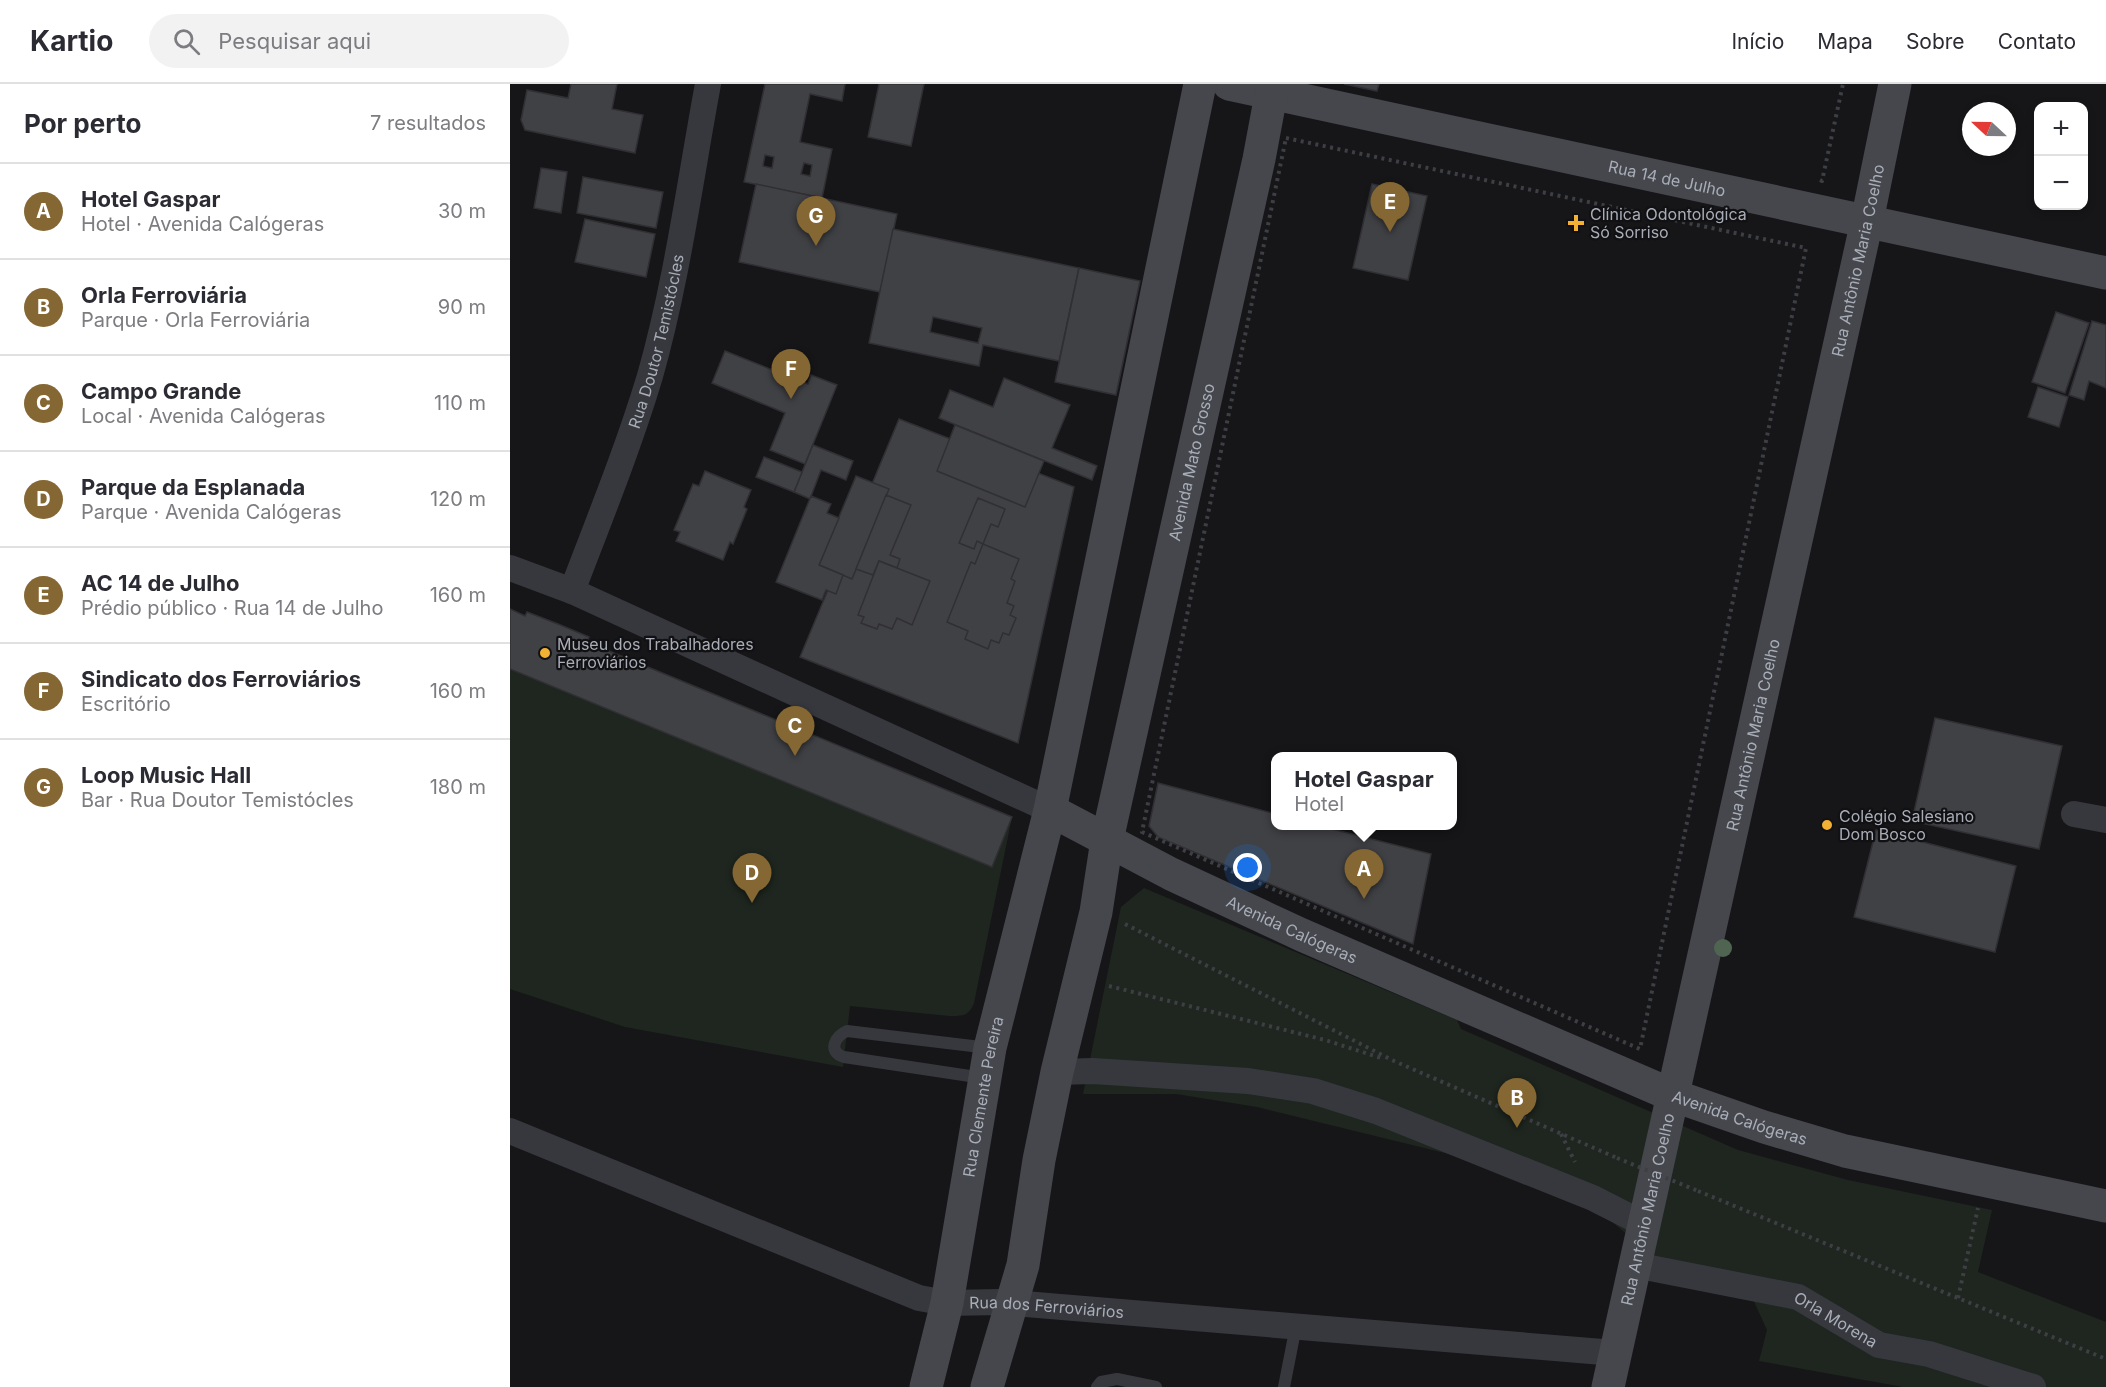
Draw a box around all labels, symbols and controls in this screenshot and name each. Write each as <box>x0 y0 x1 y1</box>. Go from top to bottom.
search box <box>149 14 569 68</box>
text: Kartio <box>30 24 113 58</box>
icon: search <box>170 25 203 58</box>
text: Pesquisar aqui <box>218 28 371 54</box>
text: Início <box>1731 29 1784 54</box>
text: Mapa <box>1817 29 1873 54</box>
text: Sobre <box>1906 29 1965 54</box>
text: Contato <box>1998 29 2076 54</box>
north arrow <box>1962 102 2016 156</box>
map controls <box>2034 102 2088 210</box>
button: + <box>2034 102 2088 156</box>
text: Por perto <box>24 108 142 139</box>
text: 7 resultados <box>370 111 486 135</box>
street label: Rua 14 de Julho <box>1606 156 1728 201</box>
button: − <box>2034 156 2088 210</box>
street label: Rua Antônio Maria Coelho <box>1827 162 1888 359</box>
pin: E <box>1370 182 1410 232</box>
text: Hotel Gaspar <box>81 186 220 212</box>
pin: G <box>796 196 836 246</box>
text: A <box>36 199 51 223</box>
text: 30 m <box>438 199 486 223</box>
place label: Clínica Odontológica Só Sorriso <box>1590 204 1747 242</box>
text: Hotel · Avenida Calógeras <box>81 212 324 236</box>
marker: Clínica Odontológica Só Sorriso <box>1567 214 1585 232</box>
street label: Rua Doutor Temistócles <box>624 252 688 431</box>
text: Orla Ferroviária <box>81 282 247 308</box>
text: B <box>37 295 50 319</box>
text: 90 m <box>438 295 486 319</box>
text: Parque · Orla Ferroviária <box>81 308 310 332</box>
pin: F <box>772 350 810 399</box>
text: Campo Grande <box>81 378 241 404</box>
street label: Avenida Mato Grosso <box>1164 381 1219 543</box>
text: C <box>36 391 51 415</box>
text: 110 m <box>434 391 486 415</box>
text: Local · Avenida Calógeras <box>81 404 326 428</box>
text: Parque da Esplanada <box>81 474 305 500</box>
text: D <box>36 487 51 511</box>
text: 120 m <box>430 487 486 511</box>
text: Parque · Avenida Calógeras <box>81 500 342 524</box>
text: AC 14 de Julho <box>81 570 239 596</box>
text: E <box>37 583 50 607</box>
text: 160 m <box>430 583 486 607</box>
text: Prédio público · Rua 14 de Julho <box>81 596 383 620</box>
place label: Museu dos Trabalhadores Ferroviários <box>557 634 754 672</box>
street label: Rua Antônio Maria Coelho <box>1722 637 1784 833</box>
marker: Museu dos Trabalhadores Ferroviários <box>538 646 552 660</box>
text: Sindicato dos Ferroviários <box>81 666 361 692</box>
text: F <box>38 679 49 703</box>
text: 160 m <box>430 679 486 703</box>
text: Escritório <box>81 692 171 716</box>
pin: C <box>776 706 814 756</box>
popup <box>1271 752 1457 830</box>
text: Loop Music Hall <box>81 762 251 788</box>
text: Hotel Gaspar <box>1294 766 1434 792</box>
text: G <box>36 775 51 799</box>
text: 180 m <box>430 775 486 799</box>
text: Bar · Rua Doutor Temistócles <box>81 788 354 812</box>
text: Hotel <box>1294 792 1344 816</box>
place label: Colégio Salesiano Dom Bosco <box>1839 806 1974 844</box>
marker: Colégio Salesiano Dom Bosco <box>1820 818 1834 832</box>
pin: A <box>1344 850 1384 899</box>
your location <box>1233 853 1262 882</box>
pin: D <box>732 854 772 903</box>
street label: Avenida Calógeras <box>1223 891 1360 968</box>
street label: Rua Clemente Pereira <box>958 1014 1008 1179</box>
pin: B <box>1498 1078 1536 1128</box>
street label: Avenida Calógeras <box>1670 1086 1810 1149</box>
street label: Rua Antônio Maria Coelho <box>1616 1111 1679 1307</box>
street label: Orla Morena <box>1790 1287 1881 1352</box>
street label: Rua dos Ferroviários <box>969 1292 1125 1322</box>

